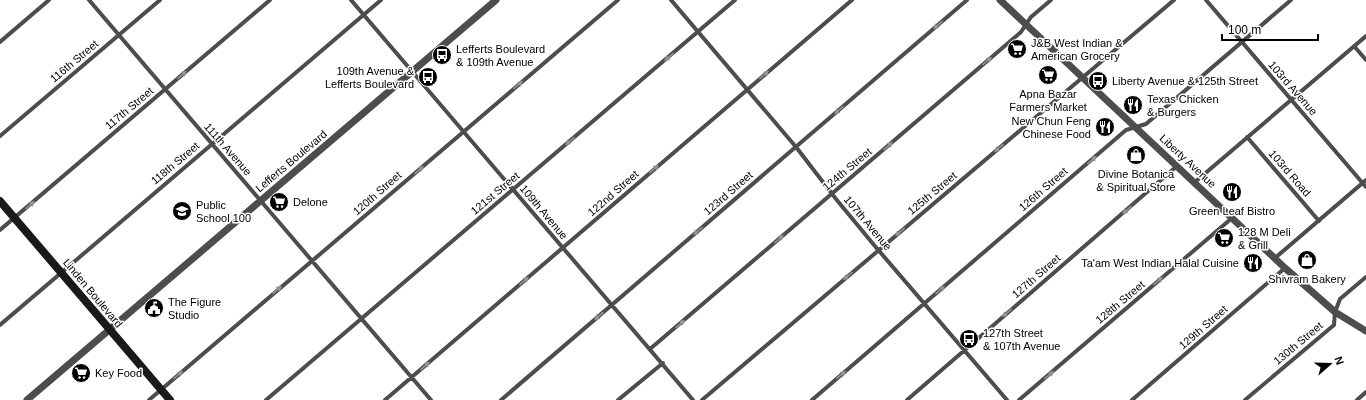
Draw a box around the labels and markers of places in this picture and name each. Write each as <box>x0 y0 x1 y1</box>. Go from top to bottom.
place label: J&B West Indian & American Grocery <box>1031 37 1123 62</box>
supermarket icon: J&B West Indian & American Grocery <box>1006 38 1028 60</box>
place label: Lefferts Boulevard & 109th Avenue <box>456 43 545 68</box>
bus stop icon: Lefferts Boulevard & 109th Avenue <box>431 44 453 66</box>
supermarket icon: Apna Bazar Farmers Market <box>1037 64 1059 86</box>
place label: 109th Avenue & Lefferts Boulevard <box>325 65 415 90</box>
bus stop icon: 109th Avenue & Lefferts Boulevard <box>417 66 439 88</box>
bus stop icon: Liberty Avenue & 125th Street <box>1087 70 1109 92</box>
place label: Liberty Avenue & 125th Street <box>1112 75 1258 87</box>
place label: Apna Bazar Farmers Market <box>1009 88 1087 113</box>
place label: Texas Chicken & Burgers <box>1147 93 1219 118</box>
restaurant icon: Texas Chicken & Burgers <box>1122 94 1144 116</box>
place label: New Chun Feng Chinese Food <box>1012 115 1091 140</box>
restaurant icon: New Chun Feng Chinese Food <box>1094 116 1116 138</box>
shop icon: Divine Botanica & Spiritual Store <box>1125 144 1147 166</box>
place label: Divine Botanica & Spiritual Store <box>1096 168 1176 193</box>
restaurant icon: Green Leaf Bistro <box>1221 181 1243 203</box>
supermarket icon: Delone <box>268 191 290 213</box>
place label: Delone <box>293 196 328 208</box>
place label: Public School 100 <box>196 199 251 224</box>
school or university icon: Public School 100 <box>171 200 193 222</box>
place label: Green Leaf Bistro <box>1189 205 1275 217</box>
place label: 128 M Deli & Grill <box>1238 226 1291 251</box>
supermarket icon: 128 M Deli & Grill <box>1213 227 1235 249</box>
shop icon: Shivram Bakery <box>1296 249 1318 271</box>
restaurant icon: Ta'am West Indian Halal Cuisine <box>1242 252 1264 274</box>
place label: Ta'am West Indian Halal Cuisine <box>1081 257 1239 269</box>
place label: Shivram Bakery <box>1268 273 1346 285</box>
place label: The Figure Studio <box>168 296 221 321</box>
public building icon: The Figure Studio <box>143 297 165 319</box>
place label: 127th Street & 107th Avenue <box>983 327 1060 352</box>
bus stop icon: 127th Street & 107th Avenue <box>958 328 980 350</box>
supermarket icon: Key Food <box>70 362 92 384</box>
place label: Key Food <box>95 367 142 379</box>

